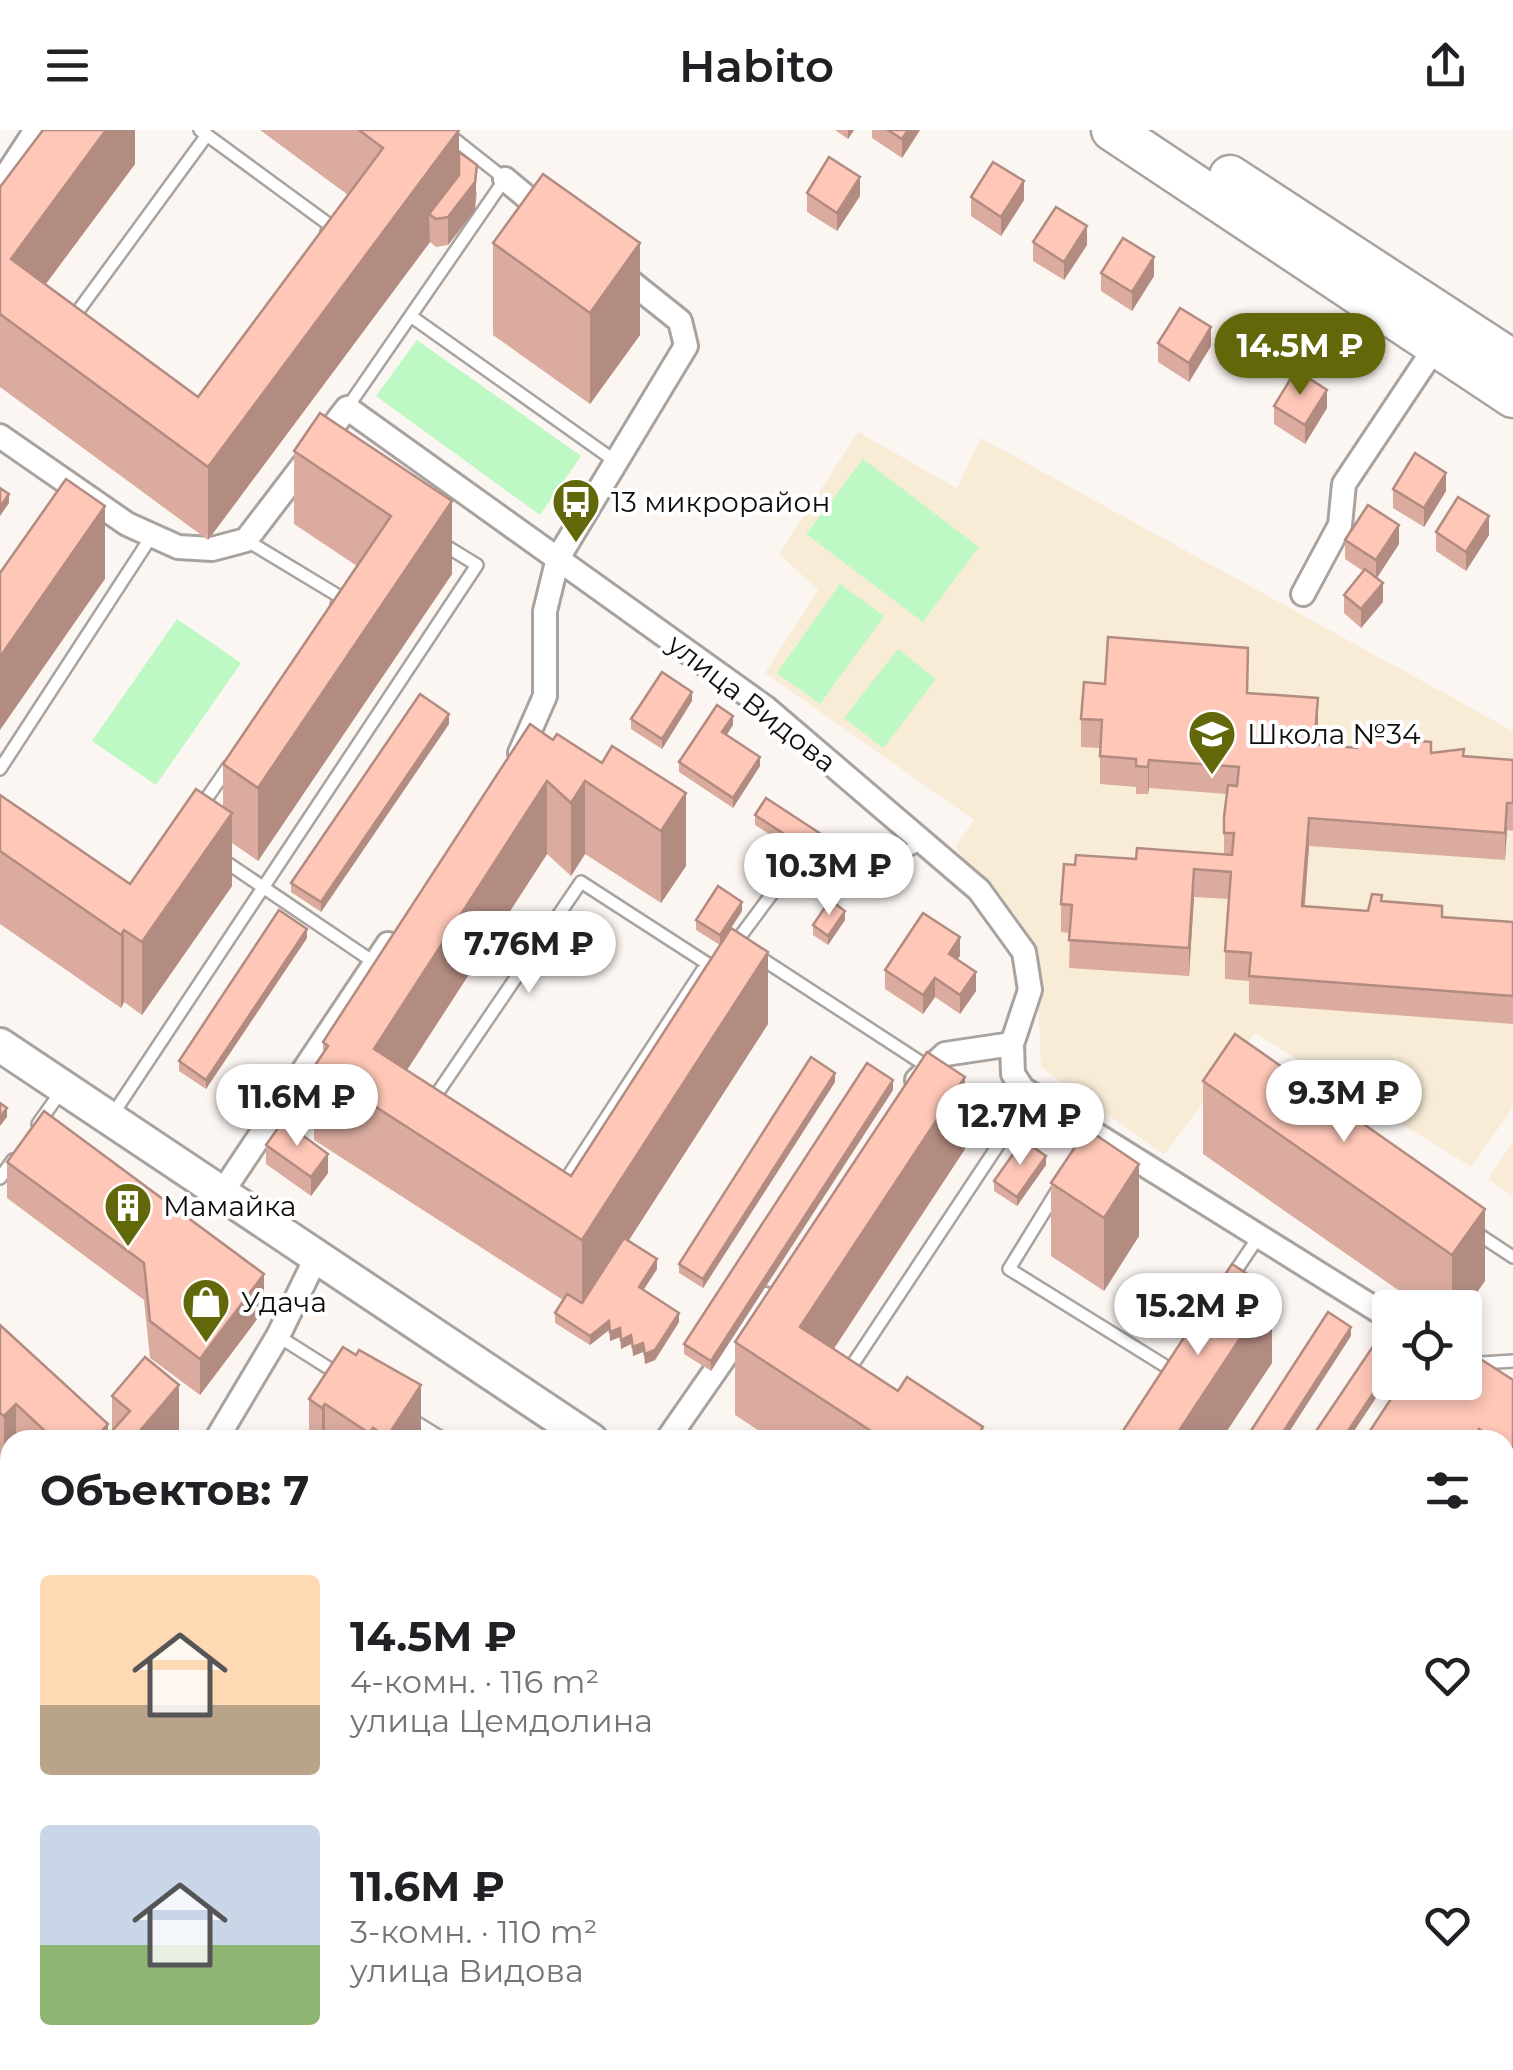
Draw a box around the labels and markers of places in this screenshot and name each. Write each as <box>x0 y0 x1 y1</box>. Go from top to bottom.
pin: 14.5M ₽ <box>1208 313 1392 398</box>
bus stop icon: 13 микрорайон <box>550 476 602 544</box>
place label: 13 микрорайон <box>611 485 830 519</box>
school or university icon: Школа №34 <box>1186 708 1238 776</box>
place label: Школа №34 <box>1247 717 1421 751</box>
pin: 10.3M ₽ <box>737 833 921 918</box>
pin: 7.76M ₽ <box>437 911 621 996</box>
pin: 9.3M ₽ <box>1263 1060 1425 1145</box>
pin: 11.6M ₽ <box>205 1064 389 1149</box>
pin: 12.7M ₽ <box>928 1083 1112 1168</box>
building icon: Мамайка <box>102 1180 154 1248</box>
place label: Мамайка <box>163 1189 296 1223</box>
pin: 15.2M ₽ <box>1106 1273 1290 1358</box>
shop icon: Удача <box>180 1276 232 1344</box>
place label: Удача <box>241 1285 327 1319</box>

